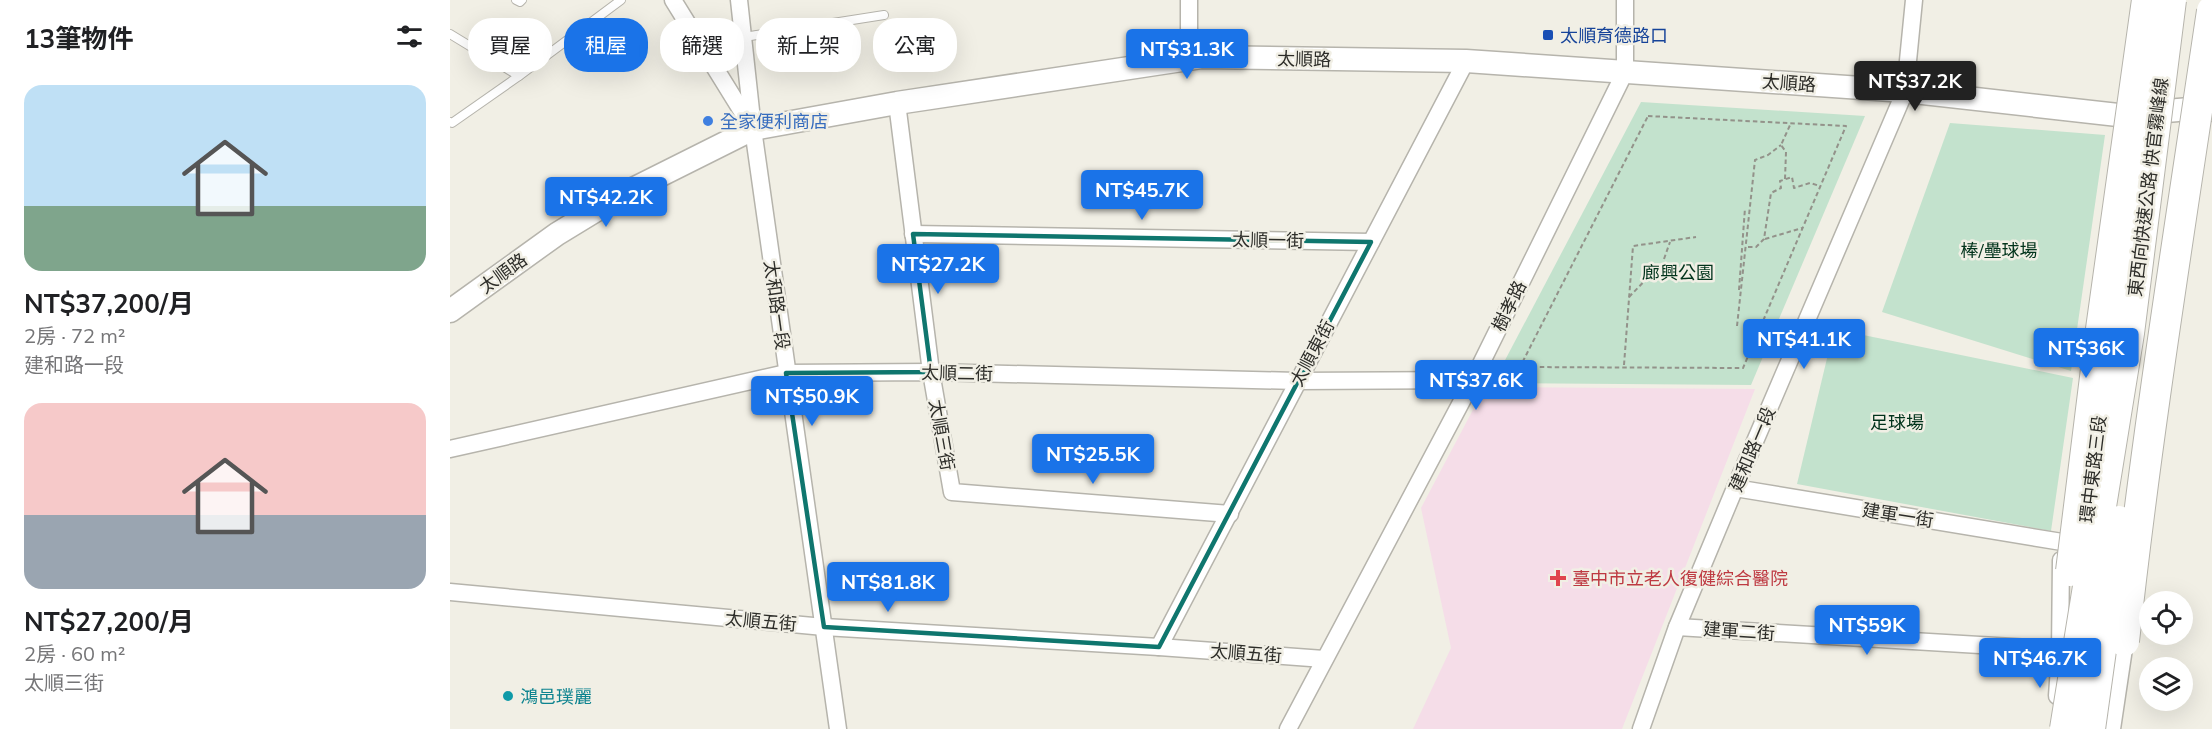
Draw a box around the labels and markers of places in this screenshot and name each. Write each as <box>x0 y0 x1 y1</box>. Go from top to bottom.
place label: 太順育德路口 <box>1560 24 1668 47</box>
marker: 太順育德路口 <box>1541 28 1555 42</box>
pin: NT$31.3K <box>1125 29 1249 80</box>
pin: NT$37.2K <box>1853 61 1977 112</box>
place label: 全家便利商店 <box>720 110 828 133</box>
marker: 全家便利商店 <box>701 114 715 128</box>
pin: NT$45.7K <box>1080 170 1204 221</box>
pin: NT$42.2K <box>544 177 668 228</box>
pin: NT$27.2K <box>876 244 1000 295</box>
pin: NT$41.1K <box>1742 319 1866 370</box>
pin: NT$36K <box>2037 328 2135 379</box>
pin: NT$37.6K <box>1414 360 1538 411</box>
pin: NT$50.9K <box>750 376 874 427</box>
pin: NT$25.5K <box>1031 434 1155 485</box>
pin: NT$81.8K <box>826 562 950 613</box>
place label: 臺中市立老人復健綜合醫院 <box>1572 567 1788 590</box>
marker: 臺中市立老人復健綜合醫院 <box>1549 569 1567 587</box>
pin: NT$59K <box>1818 605 1916 656</box>
pin: NT$46.7K <box>1978 638 2102 689</box>
place label: 鴻邑璞麗 <box>520 685 592 708</box>
marker: 鴻邑璞麗 <box>501 689 515 703</box>

